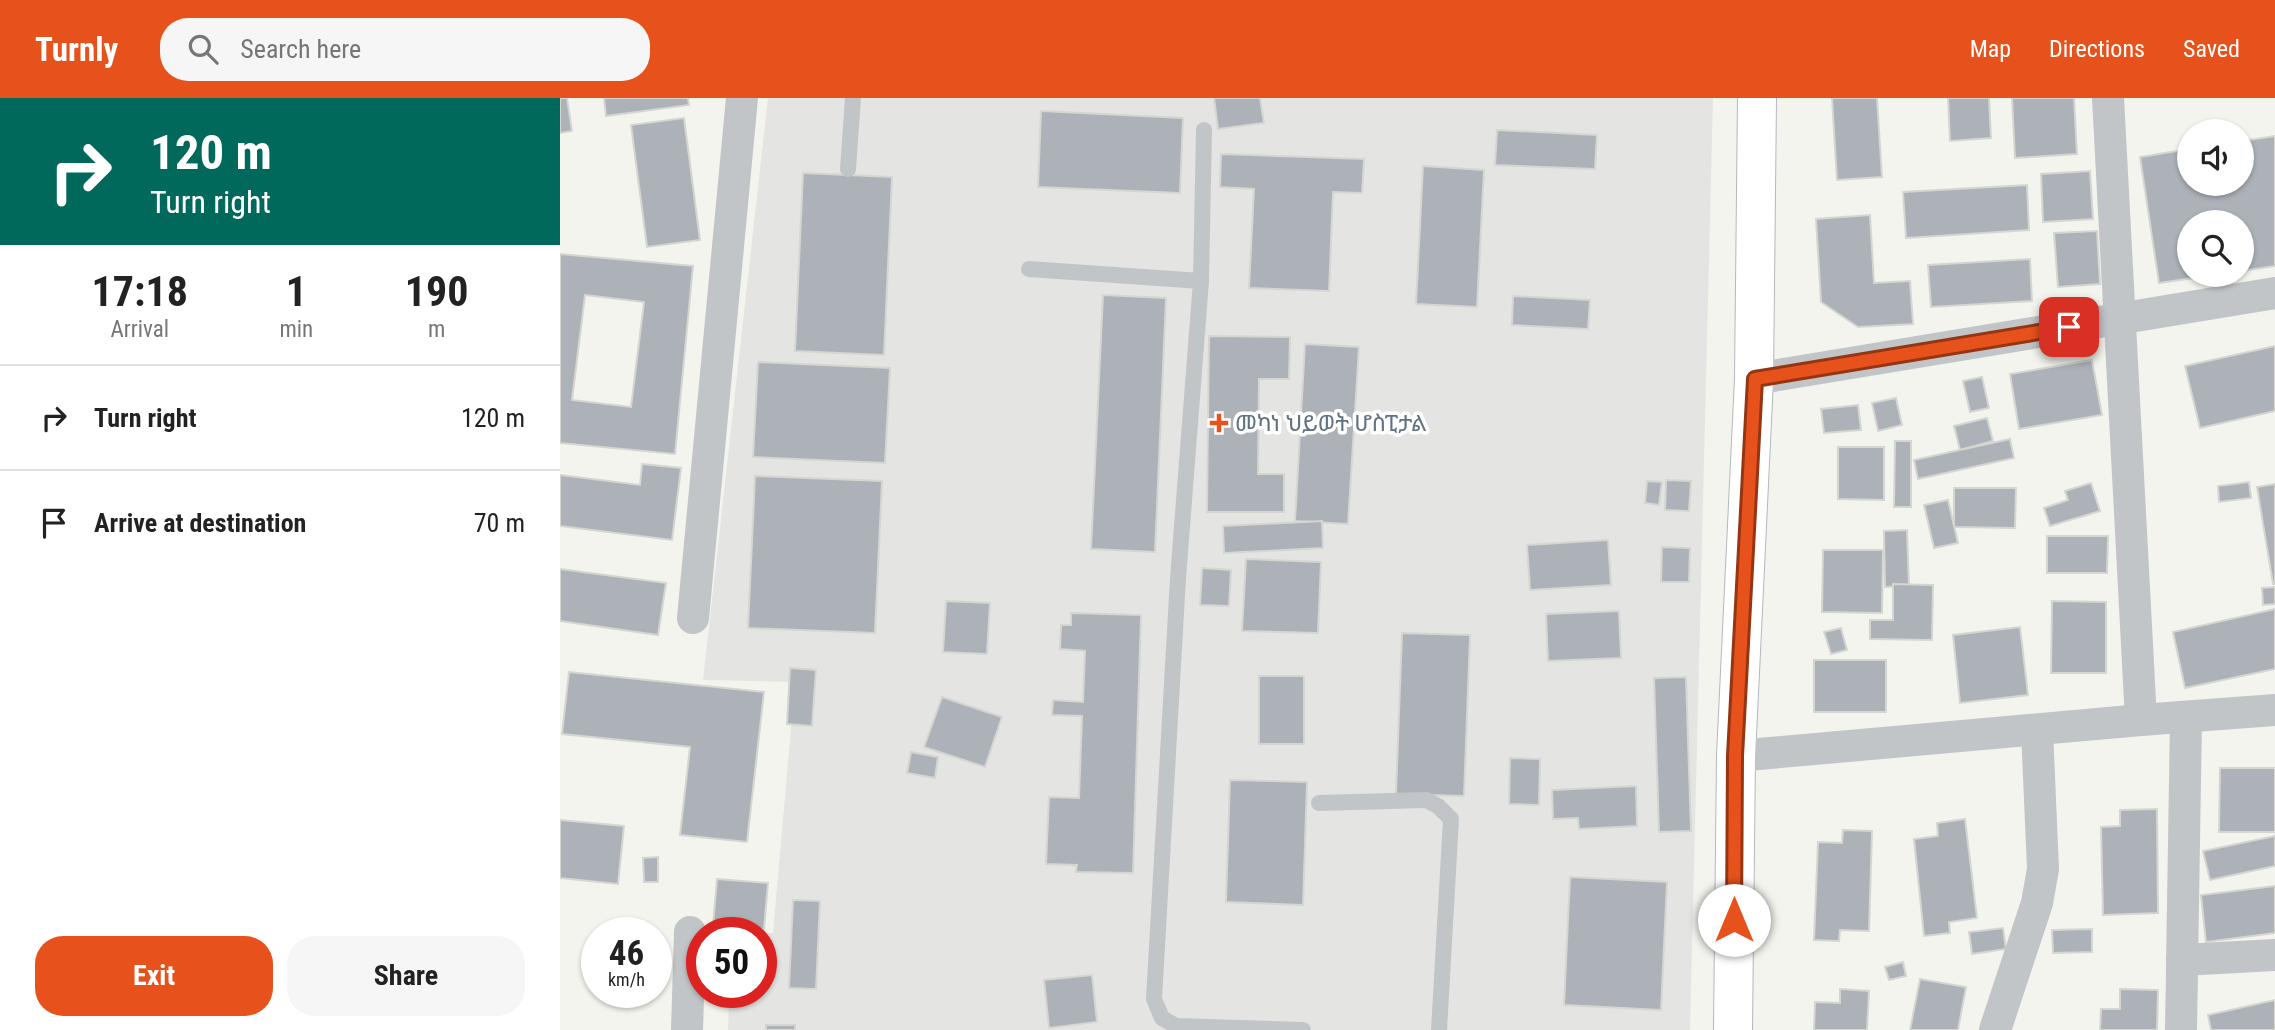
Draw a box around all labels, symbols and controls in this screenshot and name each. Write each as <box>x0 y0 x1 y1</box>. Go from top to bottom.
search box <box>160 18 650 81</box>
text: Turnly <box>35 30 118 69</box>
icon: search <box>184 30 222 68</box>
text: Search here <box>240 34 361 64</box>
text: Map <box>1970 35 2011 63</box>
text: Directions <box>2049 35 2145 63</box>
text: Saved <box>2183 35 2240 63</box>
map controls <box>2177 119 2254 287</box>
button: sound <box>2177 119 2254 196</box>
text: 120 m <box>150 124 272 181</box>
icon: right <box>35 126 126 217</box>
text: Turn right <box>150 183 271 221</box>
button: search <box>2177 210 2254 287</box>
text: 17:18 <box>92 267 188 316</box>
text: 1 <box>286 267 307 316</box>
text: 190 <box>405 267 468 316</box>
pin <box>2039 297 2099 357</box>
icon: arrive <box>2050 308 2088 346</box>
text: Arrival <box>110 316 169 343</box>
text: min <box>279 316 313 343</box>
text: m <box>428 316 445 343</box>
icon: right <box>35 399 73 437</box>
text: Turn right <box>94 403 196 433</box>
text: 120 m <box>461 403 525 433</box>
place label: መካነ ህይወት ሆስፒታል <box>1235 410 1427 437</box>
marker: መካነ ህይወት ሆስፒታል <box>1209 413 1229 433</box>
icon: arrive <box>35 504 73 542</box>
text: Arrive at destination <box>94 508 306 538</box>
text: 70 m <box>474 508 525 538</box>
position arrow <box>1697 883 1771 957</box>
speed limit sign: 50 <box>686 917 777 1008</box>
text: 46 <box>609 933 644 974</box>
button: Exit <box>35 936 273 1016</box>
button: Share <box>287 936 525 1016</box>
text: km/h <box>608 969 645 990</box>

